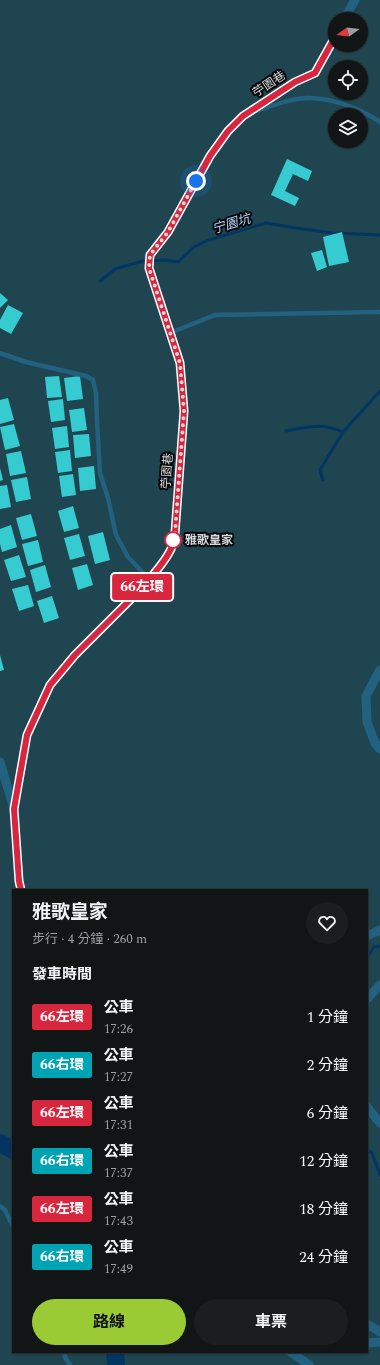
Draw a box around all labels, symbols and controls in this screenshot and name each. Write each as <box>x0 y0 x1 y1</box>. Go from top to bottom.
north arrow <box>328 12 368 52</box>
map controls <box>328 12 368 148</box>
button: locate <box>328 60 368 100</box>
street label: 苧園巷 <box>249 67 290 102</box>
button: layers <box>328 108 368 148</box>
your location <box>186 171 206 191</box>
water label: 宁園坑 <box>210 208 255 239</box>
street label: 苧園巷 <box>157 452 178 490</box>
marker: 雅歌皇家 <box>164 531 182 549</box>
place label: 雅歌皇家 <box>185 531 233 550</box>
line badge: 66左環 <box>114 574 170 600</box>
text: 66左環 <box>120 576 164 597</box>
text: 雅歌皇家 <box>32 898 108 927</box>
button: heart <box>306 902 348 944</box>
text: 步行 · 4 分鐘 · 260 m <box>32 929 147 949</box>
text: 發車時間 <box>32 963 92 986</box>
text: 公車 <box>104 996 134 1019</box>
text: 66左環 <box>40 1006 84 1027</box>
text: 1 分鐘 <box>307 1006 348 1029</box>
text: 17:26 <box>104 1019 133 1039</box>
text: 公車 <box>104 1044 134 1067</box>
text: 66右環 <box>40 1054 84 1075</box>
text: 2 分鐘 <box>307 1054 348 1077</box>
text: 17:27 <box>104 1067 133 1087</box>
text: 公車 <box>104 1092 134 1115</box>
text: 66左環 <box>40 1102 84 1123</box>
text: 6 分鐘 <box>307 1102 348 1125</box>
text: 17:31 <box>104 1115 133 1135</box>
text: 公車 <box>104 1140 134 1163</box>
text: 66右環 <box>40 1150 84 1171</box>
text: 12 分鐘 <box>299 1150 348 1173</box>
text: 17:37 <box>104 1163 133 1183</box>
text: 公車 <box>104 1188 134 1211</box>
text: 66左環 <box>40 1198 84 1219</box>
text: 18 分鐘 <box>299 1198 348 1221</box>
text: 17:43 <box>104 1211 133 1231</box>
text: 公車 <box>104 1236 134 1259</box>
text: 66右環 <box>40 1246 84 1267</box>
text: 24 分鐘 <box>299 1246 348 1269</box>
text: 17:49 <box>104 1259 133 1279</box>
button: 路線 <box>32 1299 186 1345</box>
button: 車票 <box>194 1299 348 1345</box>

